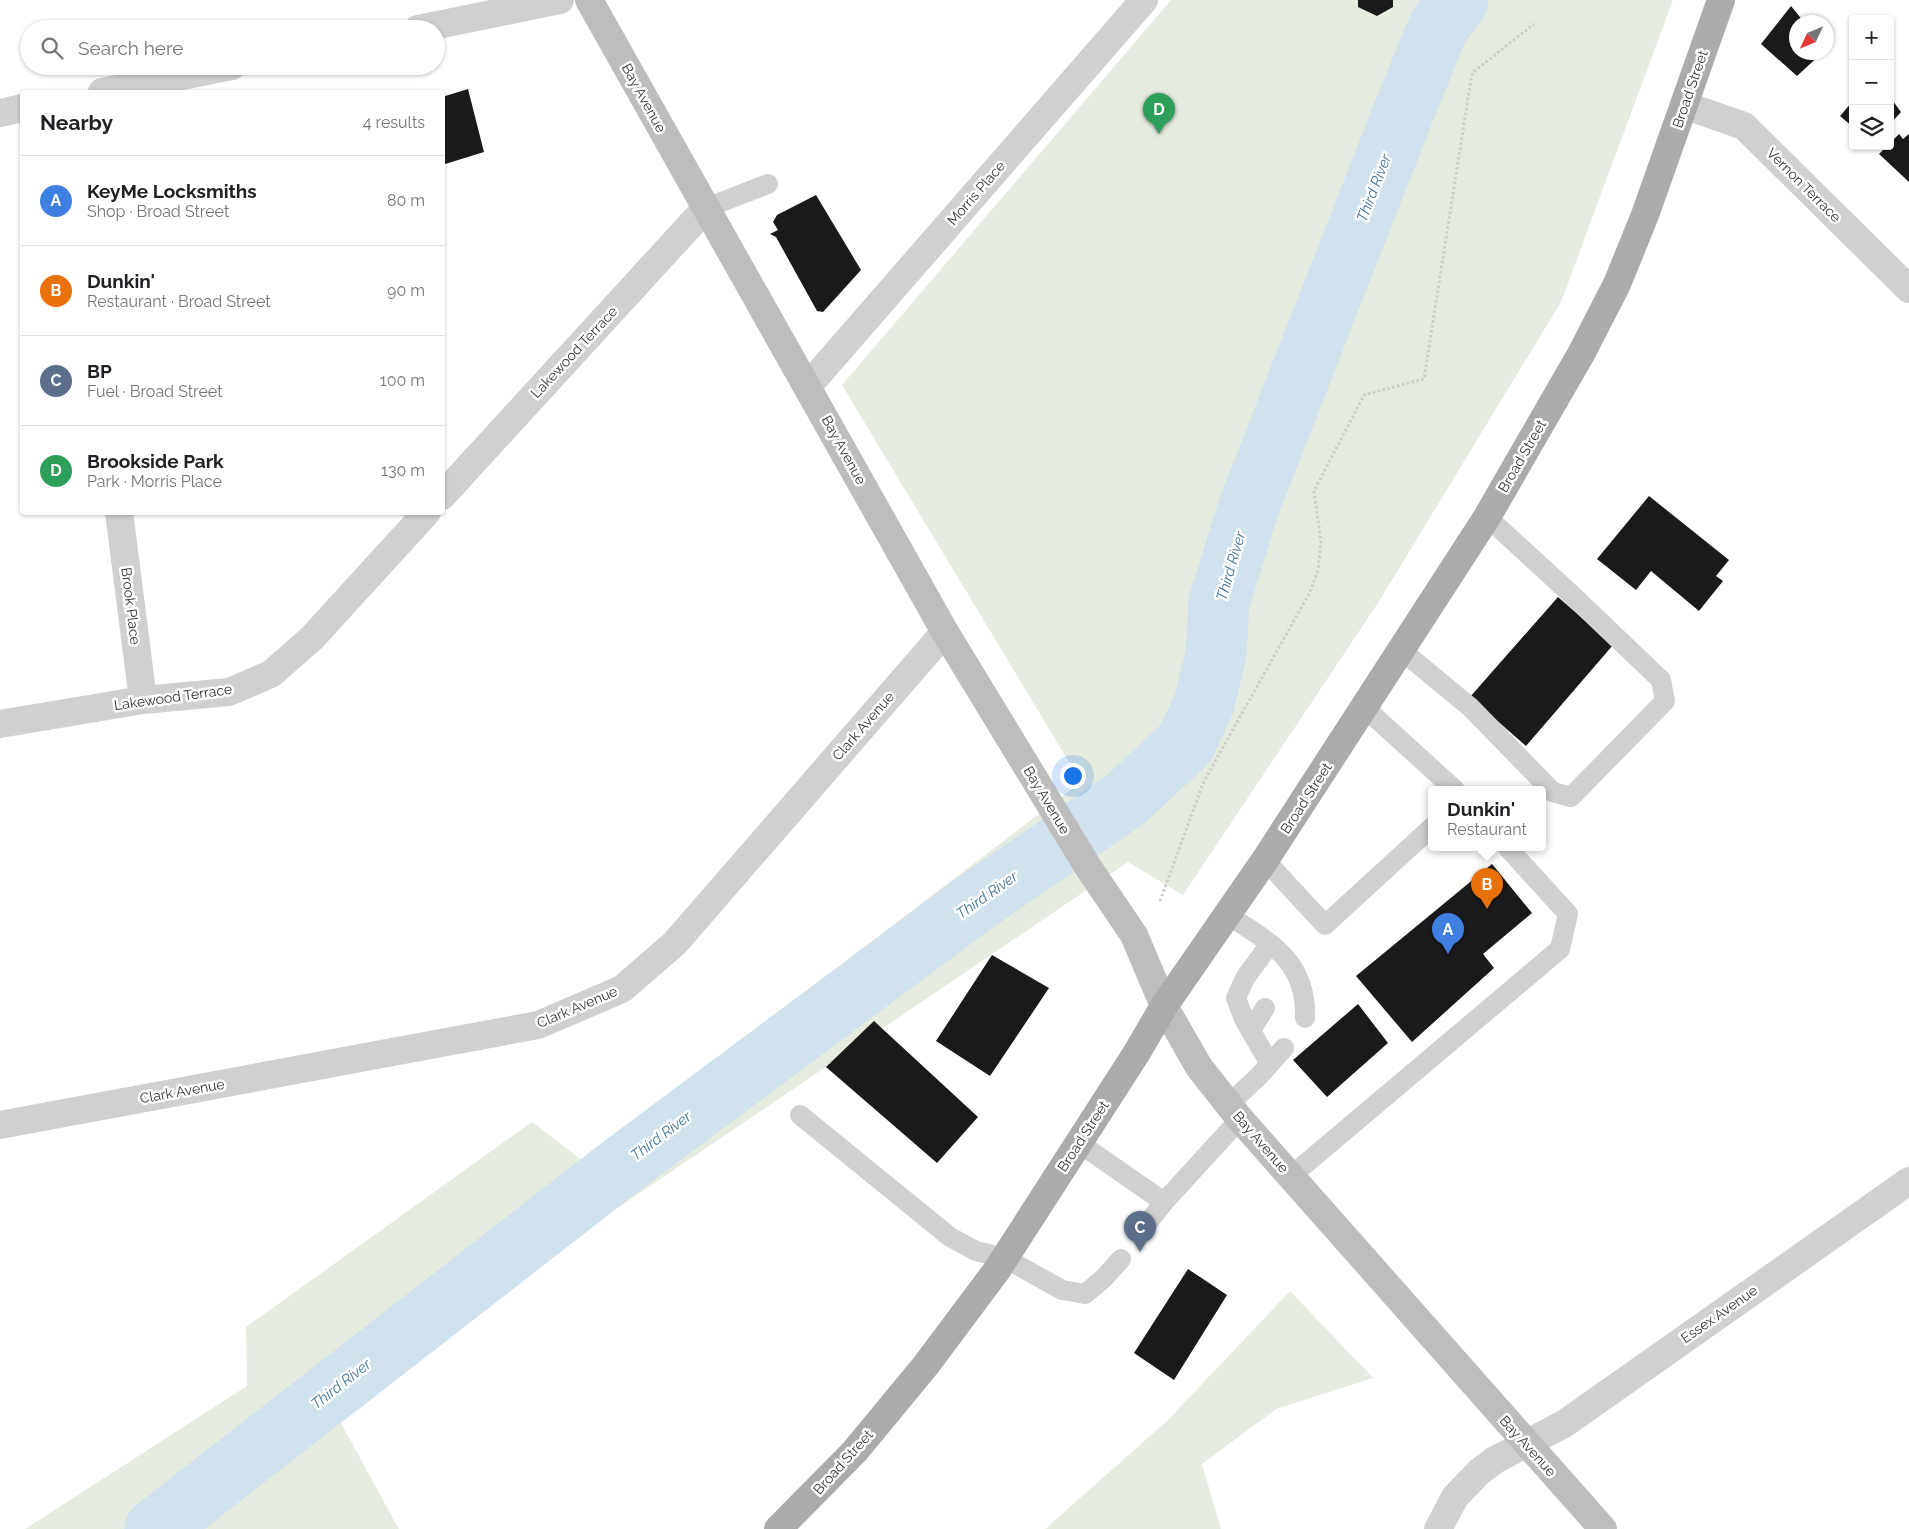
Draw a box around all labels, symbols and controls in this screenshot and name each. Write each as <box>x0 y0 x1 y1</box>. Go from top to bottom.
north arrow <box>1789 15 1834 60</box>
map controls <box>1849 15 1894 150</box>
button: + <box>1849 15 1894 60</box>
search box <box>20 20 445 75</box>
icon: search <box>38 34 66 62</box>
text: Search here <box>78 37 184 59</box>
street label: Broad Street <box>1669 48 1711 130</box>
button: − <box>1849 60 1894 105</box>
street label: Bay Avenue <box>619 61 669 135</box>
pin: D <box>1143 93 1175 134</box>
button: layers <box>1849 105 1894 150</box>
text: Nearby <box>40 110 113 135</box>
text: 4 results <box>363 113 425 132</box>
street label: Vernon Terrace <box>1764 145 1844 225</box>
water label: Third River <box>1353 151 1395 224</box>
street label: Morris Place <box>944 158 1008 228</box>
text: KeyMe Locksmiths <box>87 180 257 202</box>
text: A <box>51 191 61 210</box>
text: 80 m <box>387 191 425 210</box>
text: Shop · Broad Street <box>87 202 229 221</box>
text: Dunkin' <box>87 270 155 292</box>
text: B <box>51 281 61 300</box>
text: 90 m <box>387 281 425 300</box>
text: Restaurant · Broad Street <box>87 292 271 311</box>
street label: Lakewood Terrace <box>528 303 620 401</box>
text: BP <box>87 360 112 382</box>
text: C <box>51 371 61 390</box>
text: 100 m <box>380 371 425 390</box>
text: Fuel · Broad Street <box>87 382 223 401</box>
street label: Bay Avenue <box>819 413 869 487</box>
street label: Broad Street <box>1495 417 1549 495</box>
text: Brookside Park <box>87 450 224 472</box>
text: D <box>50 461 62 480</box>
text: 130 m <box>381 461 425 480</box>
text: Park · Morris Place <box>87 472 222 491</box>
water label: Third River <box>1213 529 1250 603</box>
street label: Brook Place <box>118 566 144 646</box>
street label: Lakewood Terrace <box>113 681 233 713</box>
street label: Clark Avenue <box>829 688 897 764</box>
street label: Broad Street <box>1277 759 1335 836</box>
street label: Bay Avenue <box>1021 763 1073 837</box>
your location <box>1060 763 1086 789</box>
popup <box>1428 786 1546 851</box>
text: Dunkin' <box>1447 798 1515 820</box>
text: Restaurant <box>1447 820 1527 839</box>
water label: Third River <box>953 867 1022 923</box>
pin: B <box>1471 868 1503 909</box>
pin: A <box>1432 913 1464 954</box>
street label: Clark Avenue <box>534 983 620 1031</box>
street label: Clark Avenue <box>138 1076 226 1106</box>
street label: Broad Street <box>1054 1097 1112 1174</box>
water label: Third River <box>627 1107 695 1165</box>
street label: Bay Avenue <box>1230 1108 1292 1176</box>
pin: C <box>1124 1211 1156 1252</box>
street label: Essex Avenue <box>1678 1282 1760 1346</box>
water label: Third River <box>308 1355 375 1413</box>
street label: Bay Avenue <box>1497 1412 1559 1480</box>
street label: Broad Street <box>810 1426 876 1497</box>

